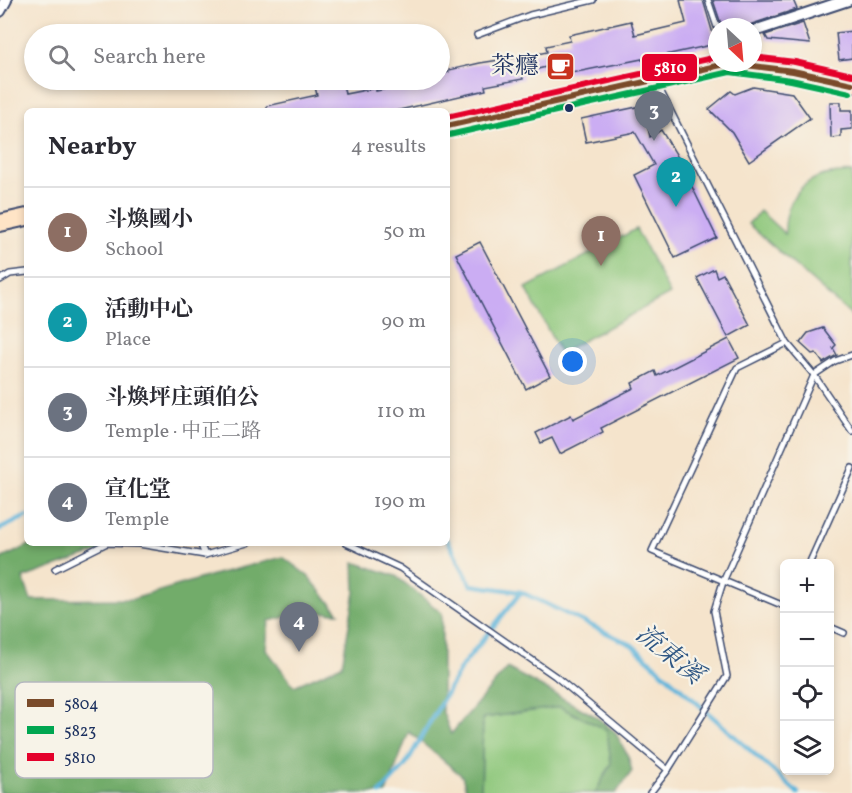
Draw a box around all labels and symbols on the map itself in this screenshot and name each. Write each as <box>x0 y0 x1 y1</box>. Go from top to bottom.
north arrow <box>708 18 762 72</box>
place label: 茶癮 <box>491 50 539 84</box>
cafe icon: 茶癮 <box>544 51 576 83</box>
line badge: 5810 <box>641 53 698 82</box>
text: 5810 <box>654 58 686 80</box>
pin: 3 <box>634 92 674 141</box>
unlabelled marker <box>563 102 575 114</box>
pin: 2 <box>656 158 696 207</box>
pin: 1 <box>582 216 620 266</box>
your location <box>558 347 587 376</box>
pin: 4 <box>280 602 318 652</box>
water label: 流東溪 <box>627 616 713 695</box>
legend <box>15 682 213 778</box>
text: 5804 <box>64 694 99 716</box>
text: 5823 <box>64 721 96 743</box>
text: 5810 <box>64 748 96 770</box>

